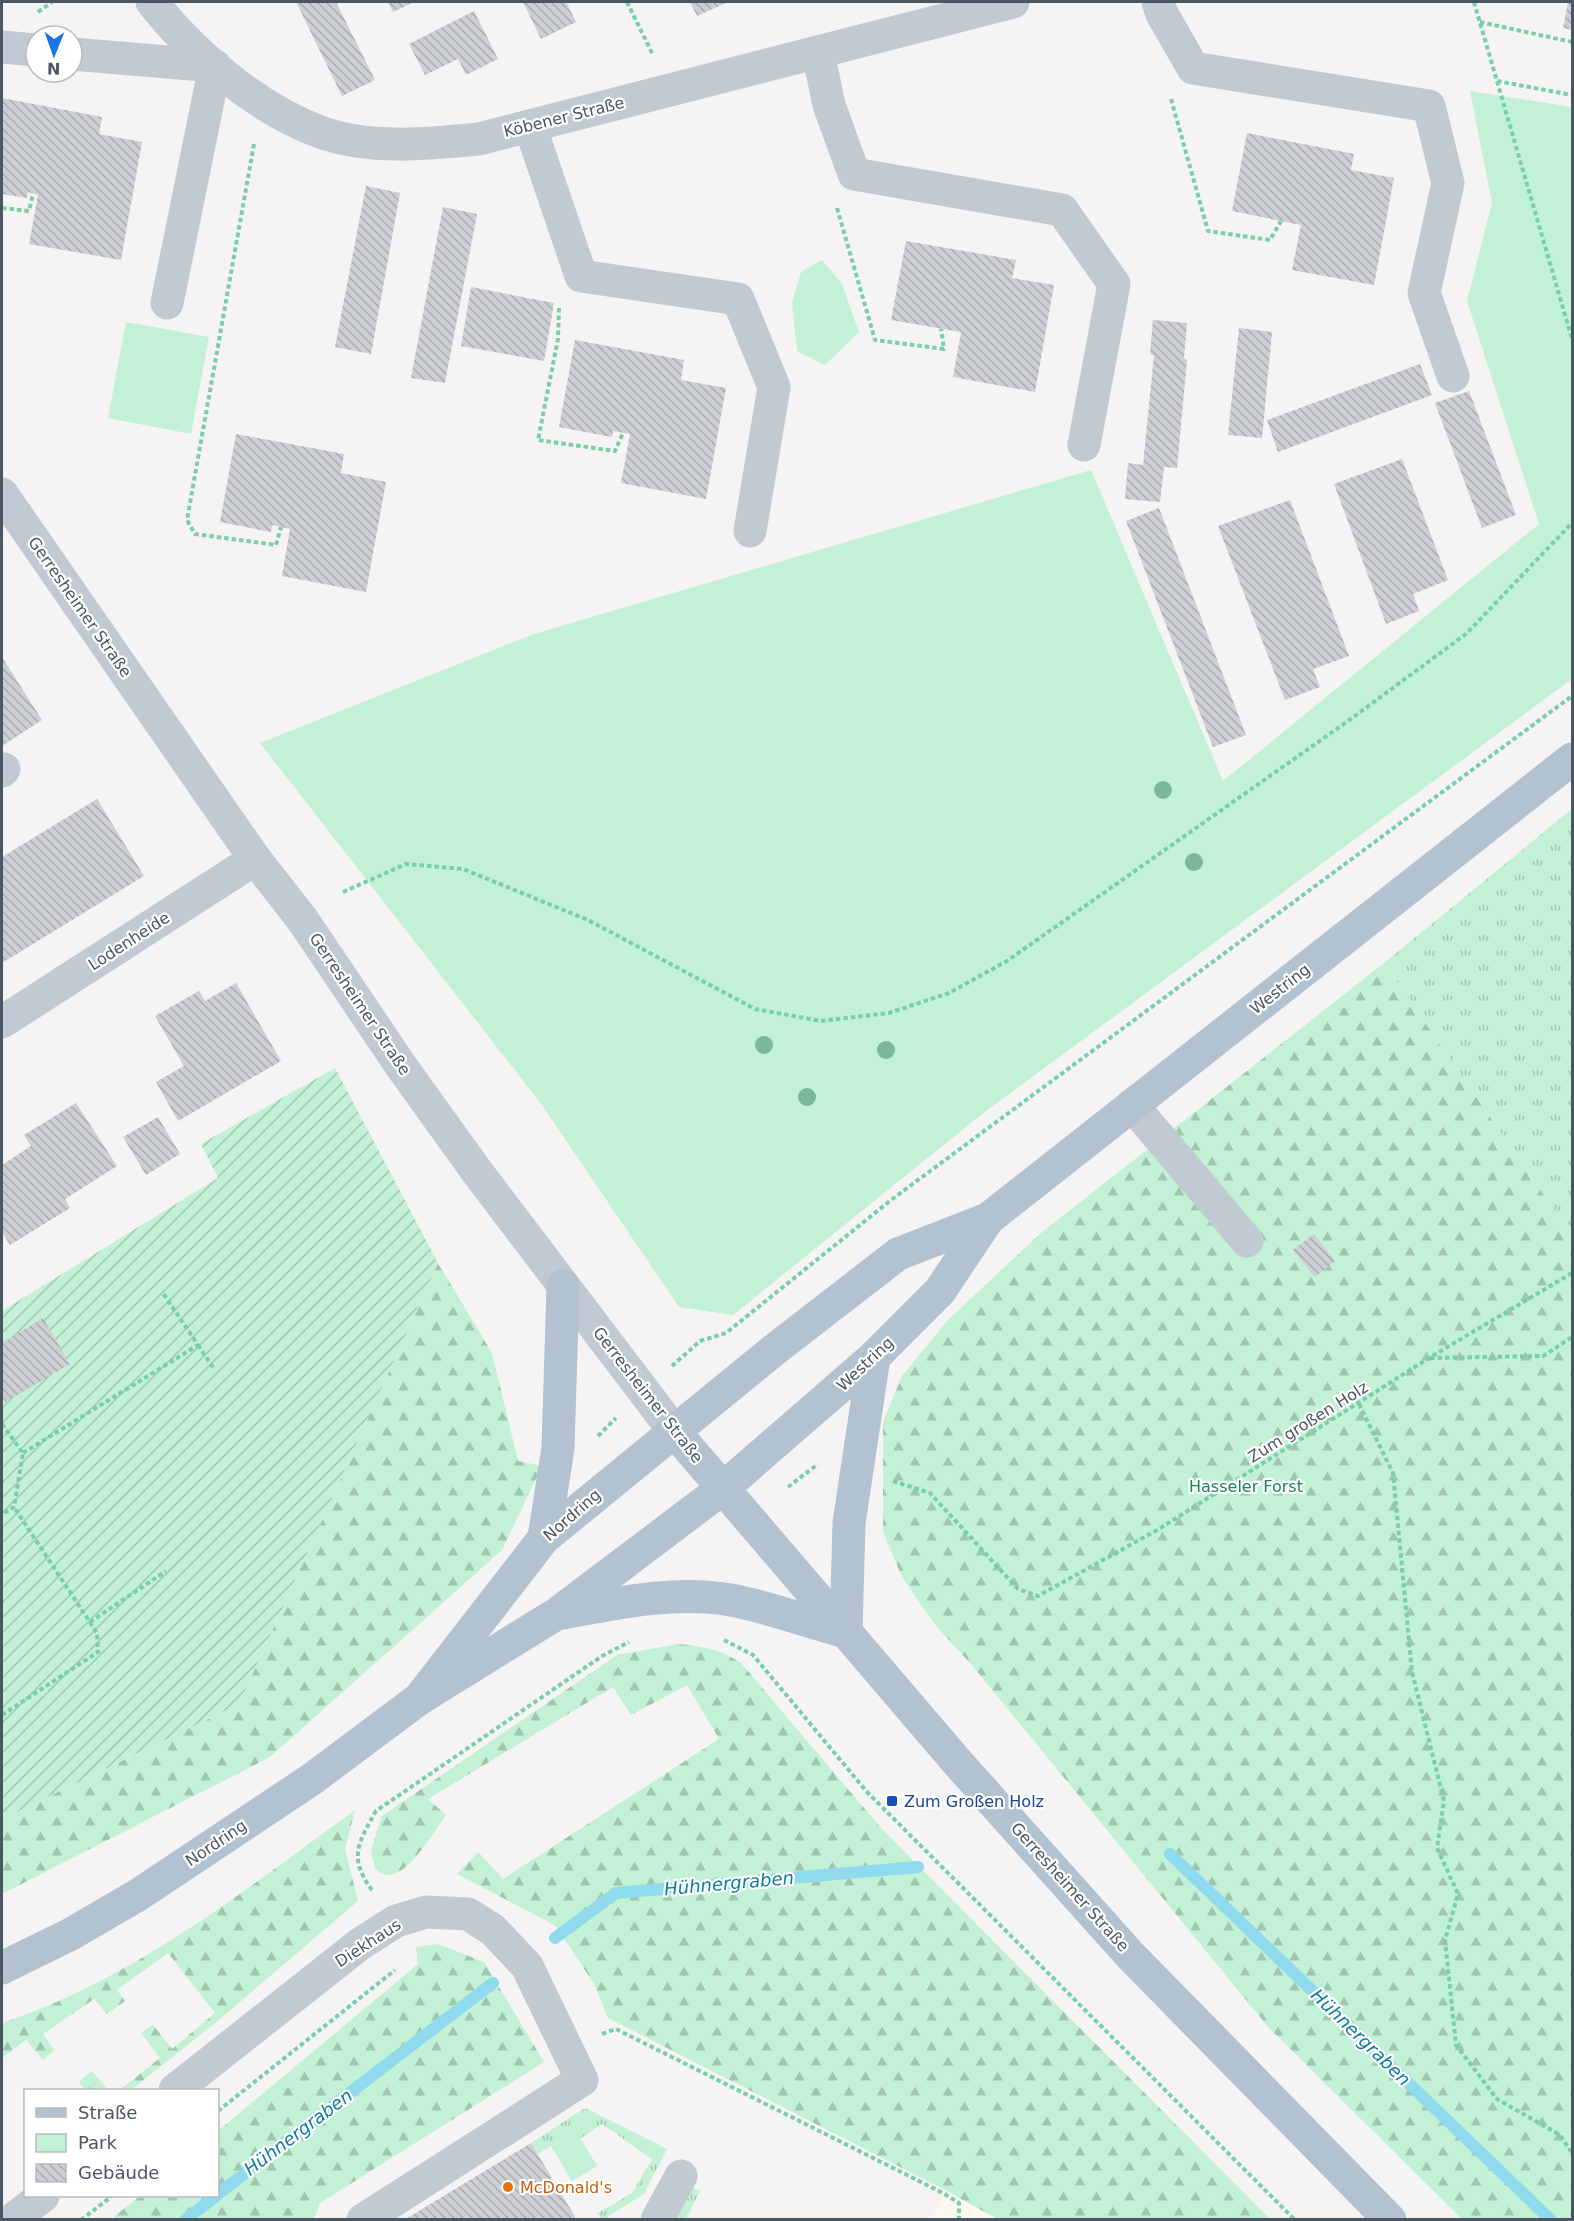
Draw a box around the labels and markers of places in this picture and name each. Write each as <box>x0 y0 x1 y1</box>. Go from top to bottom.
place label: Zum Großen Holz <box>904 1792 1044 1811</box>
marker: Zum Großen Holz <box>885 1794 899 1808</box>
place label: McDonald's <box>520 2178 612 2197</box>
marker: McDonald's <box>501 2180 515 2194</box>

